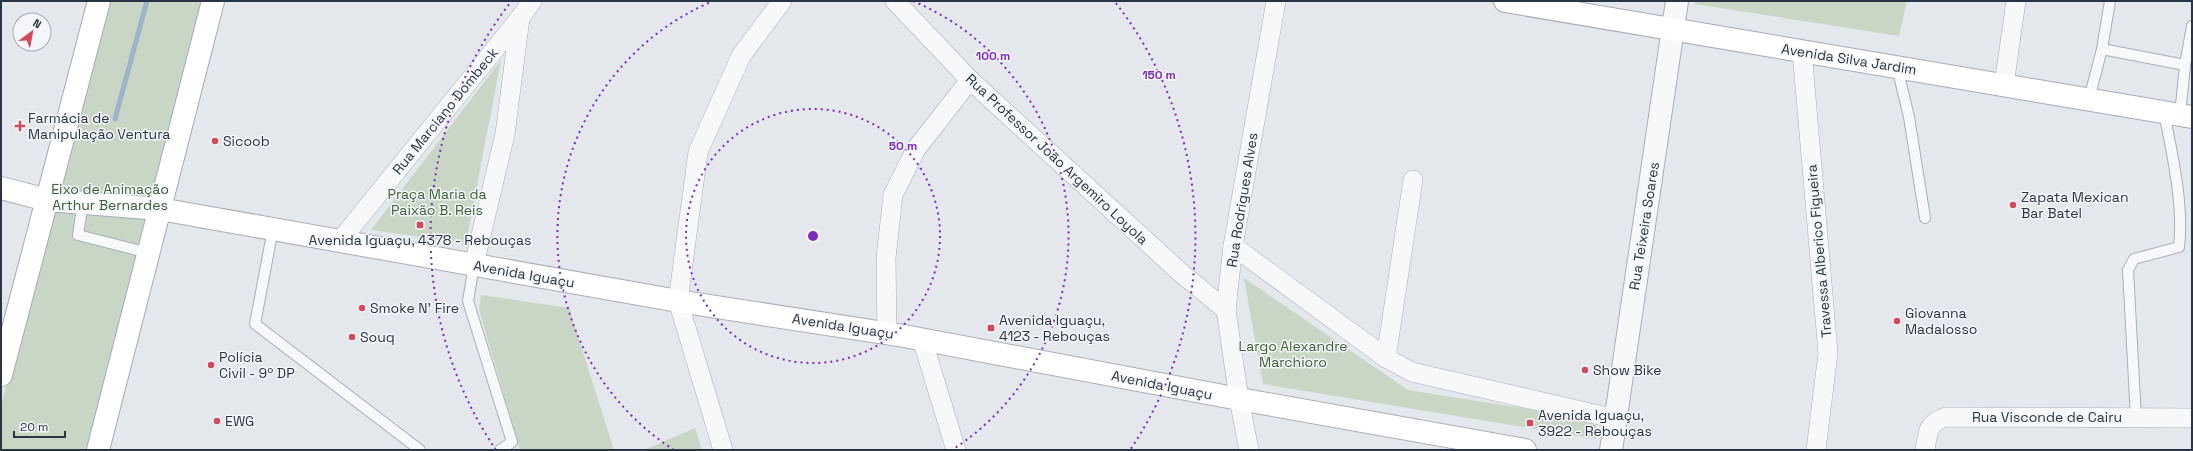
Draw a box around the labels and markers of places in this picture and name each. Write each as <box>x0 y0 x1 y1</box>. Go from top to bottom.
place label: Farmácia de Manipulação Ventura <box>28 109 170 143</box>
marker: Farmácia de Manipulação Ventura <box>15 121 25 131</box>
place label: Sicoob <box>223 132 270 150</box>
marker: Sicoob <box>210 136 220 146</box>
place label: Zapata Mexican Bar Batel <box>2021 188 2128 222</box>
marker: Zapata Mexican Bar Batel <box>2008 200 2018 210</box>
marker: Avenida Iguaçu, 4378 - Rebouças <box>415 220 425 230</box>
centre of rings <box>806 229 820 243</box>
place label: Avenida Iguaçu, 4378 - Rebouças <box>309 231 531 249</box>
place label: Smoke N’ Fire <box>370 299 459 317</box>
marker: Smoke N’ Fire <box>357 303 367 313</box>
place label: Giovanna Madalosso <box>1905 304 1978 338</box>
place label: Avenida Iguaçu, 4123 - Rebouças <box>999 311 1110 345</box>
marker: Giovanna Madalosso <box>1892 316 1902 326</box>
marker: Avenida Iguaçu, 4123 - Rebouças <box>986 323 996 333</box>
place label: Souq <box>360 328 395 346</box>
marker: Souq <box>347 332 357 342</box>
place label: Polícia Civil - 9º DP <box>219 348 295 382</box>
marker: Polícia Civil - 9º DP <box>206 360 216 370</box>
place label: Show Bike <box>1593 361 1662 379</box>
marker: Show Bike <box>1580 365 1590 375</box>
place label: Avenida Iguaçu, 3922 - Rebouças <box>1538 406 1652 440</box>
place label: EWG <box>225 412 254 430</box>
marker: EWG <box>212 416 222 426</box>
marker: Avenida Iguaçu, 3922 - Rebouças <box>1525 418 1535 428</box>

